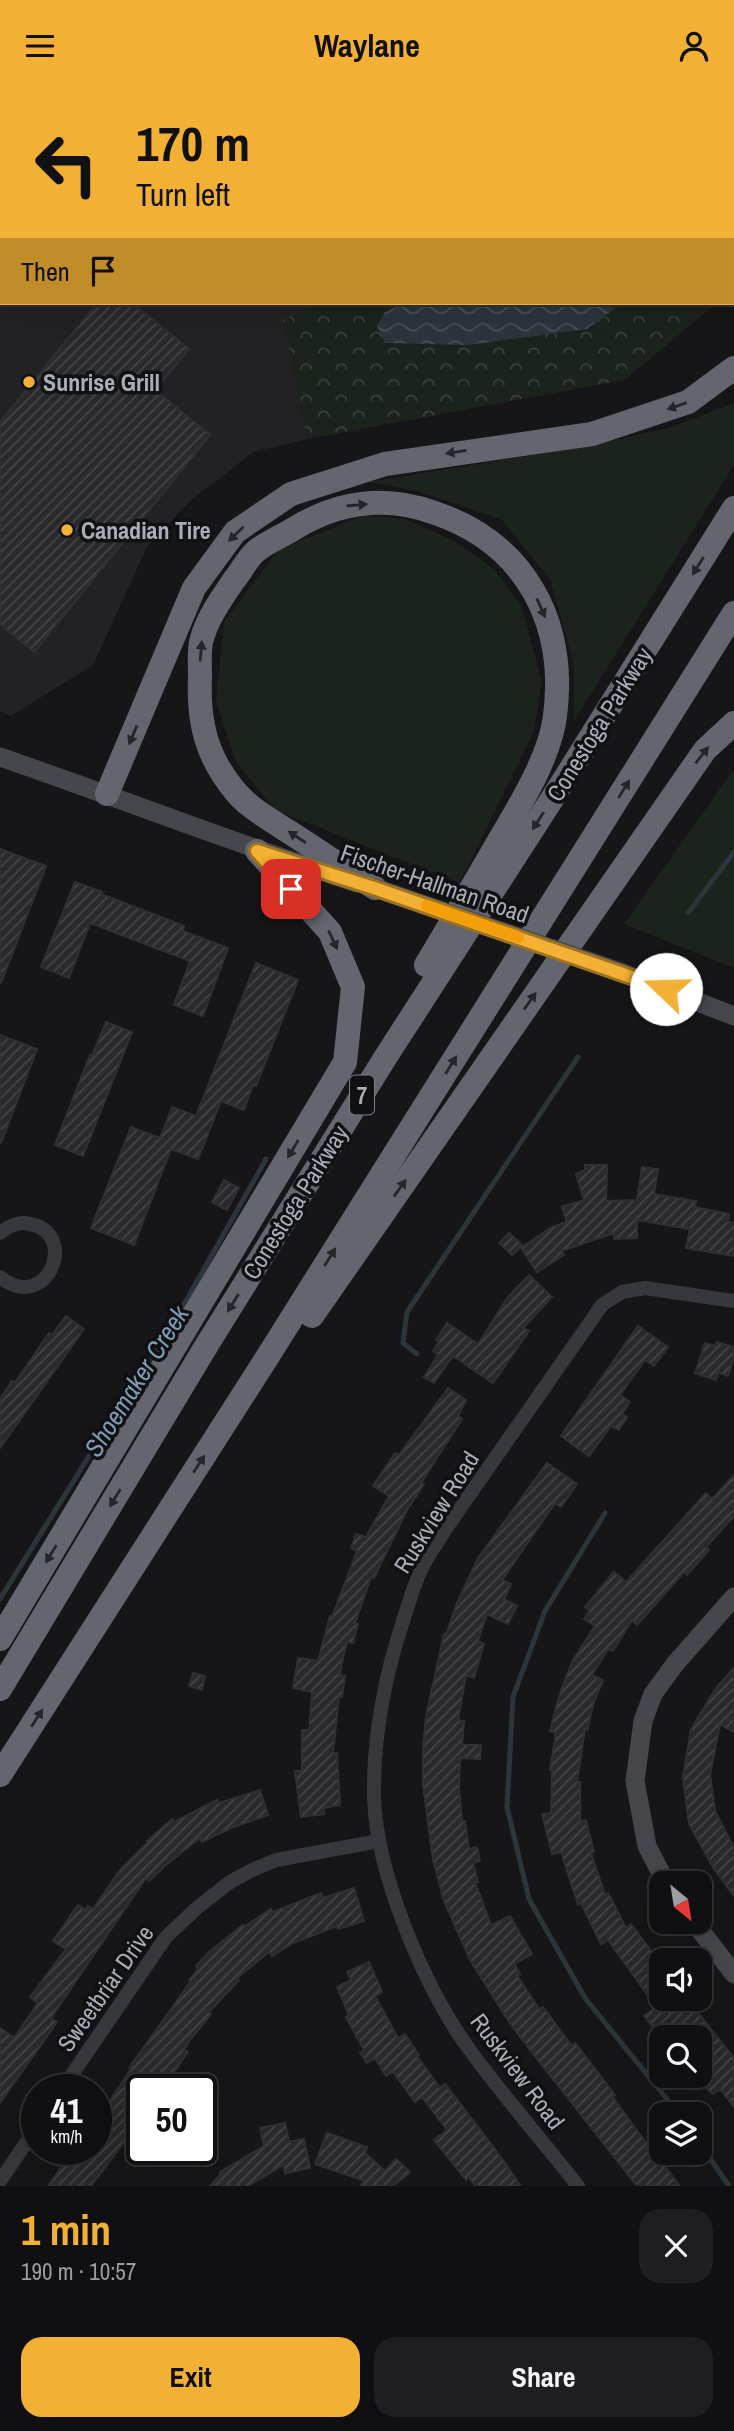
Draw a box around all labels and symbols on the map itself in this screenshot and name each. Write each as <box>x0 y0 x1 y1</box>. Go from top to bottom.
place label: Sunrise Grill <box>43 366 160 398</box>
marker: Sunrise Grill <box>21 374 37 390</box>
one-way arrow <box>667 400 688 411</box>
one-way arrow <box>445 447 467 458</box>
one-way arrow <box>346 499 368 510</box>
place label: Canadian Tire <box>81 514 211 546</box>
marker: Canadian Tire <box>59 522 75 538</box>
one-way arrow <box>228 526 245 542</box>
one-way arrow <box>691 556 704 575</box>
one-way arrow <box>536 597 547 618</box>
one-way arrow <box>196 639 207 661</box>
street label: Conestoga Parkway <box>539 641 659 807</box>
one-way arrow <box>127 725 139 745</box>
one-way arrow <box>695 746 710 764</box>
one-way arrow <box>618 779 631 799</box>
one-way arrow <box>531 812 545 830</box>
one-way arrow <box>288 830 306 844</box>
street label: Fischer-Hallman Road <box>337 836 533 930</box>
pin <box>261 859 321 919</box>
one-way arrow <box>327 930 338 950</box>
position arrow <box>629 952 703 1026</box>
one-way arrow <box>523 992 537 1010</box>
one-way arrow <box>445 1055 458 1074</box>
road number: 7 <box>350 1075 374 1114</box>
street label: Conestoga Parkway <box>235 1119 355 1285</box>
one-way arrow <box>287 1139 300 1158</box>
one-way arrow <box>393 1179 407 1197</box>
one-way arrow <box>324 1247 337 1267</box>
one-way arrow <box>227 1293 240 1313</box>
water label: Shoemaker Creek <box>76 1298 197 1463</box>
street label: Ruskview Road <box>386 1445 486 1579</box>
one-way arrow <box>192 1454 205 1474</box>
one-way arrow <box>109 1488 121 1507</box>
one-way arrow <box>45 1545 57 1564</box>
one-way arrow <box>30 1708 43 1727</box>
north arrow <box>649 1871 712 1934</box>
street label: Sweetbriar Drive <box>50 1918 160 2058</box>
street label: Ruskview Road <box>464 2006 572 2136</box>
speed limit sign: 50 <box>126 2074 217 2165</box>

